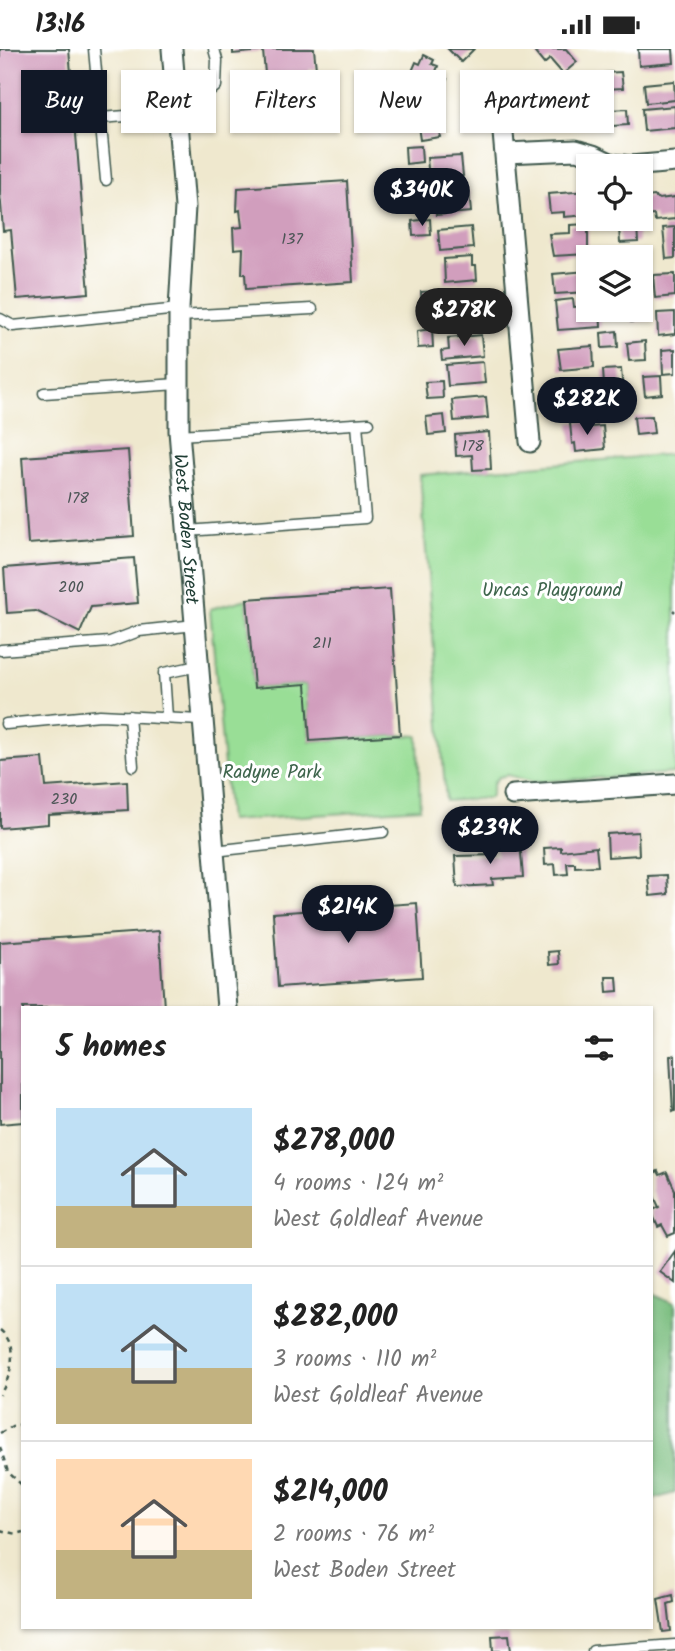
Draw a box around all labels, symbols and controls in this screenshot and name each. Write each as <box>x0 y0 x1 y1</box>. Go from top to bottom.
text: 13:16 <box>35 4 85 46</box>
chip: Buy <box>21 70 107 133</box>
chip: Rent <box>121 70 216 133</box>
chip: Filters <box>230 70 340 133</box>
chip: New <box>354 70 446 133</box>
chip: Apartment <box>460 70 614 133</box>
map controls <box>576 154 653 322</box>
button: locate <box>576 154 653 231</box>
pin: $340K <box>373 169 471 228</box>
text: $340K <box>390 173 454 209</box>
house number: 137 <box>281 227 303 252</box>
button: layers <box>576 245 653 322</box>
pin: $278K <box>415 289 513 348</box>
text: $278K <box>431 293 497 329</box>
pin: $282K <box>538 377 636 437</box>
text: $282K <box>553 382 621 418</box>
house number: 178 <box>462 434 484 459</box>
street label: West Boden Street <box>164 452 206 606</box>
house number: 178 <box>67 486 89 511</box>
house number: 200 <box>58 575 84 600</box>
park label: Uncas Playground <box>482 576 623 606</box>
house number: 211 <box>312 631 332 656</box>
park label: Radyne Park <box>222 758 322 788</box>
house number: 230 <box>51 787 77 812</box>
pin: $239K <box>441 807 539 866</box>
text: $239K <box>457 811 523 847</box>
pin: $214K <box>299 885 397 945</box>
text: $214K <box>318 890 378 926</box>
text: 5 homes <box>56 1024 167 1072</box>
icon: filters <box>580 1029 618 1067</box>
text: $278,000 <box>273 1118 394 1166</box>
icon: home <box>112 1136 196 1220</box>
text: 4 rooms · 124 m² <box>273 1166 443 1202</box>
text: West Goldleaf Avenue <box>273 1202 483 1238</box>
text: $282,000 <box>273 1294 397 1342</box>
icon: home <box>112 1312 196 1396</box>
text: 3 rooms · 110 m² <box>273 1342 436 1378</box>
text: West Goldleaf Avenue <box>273 1378 483 1414</box>
text: $214,000 <box>273 1469 388 1517</box>
icon: home <box>112 1487 196 1571</box>
text: 2 rooms · 76 m² <box>273 1517 434 1553</box>
text: West Boden Street <box>273 1553 456 1589</box>

